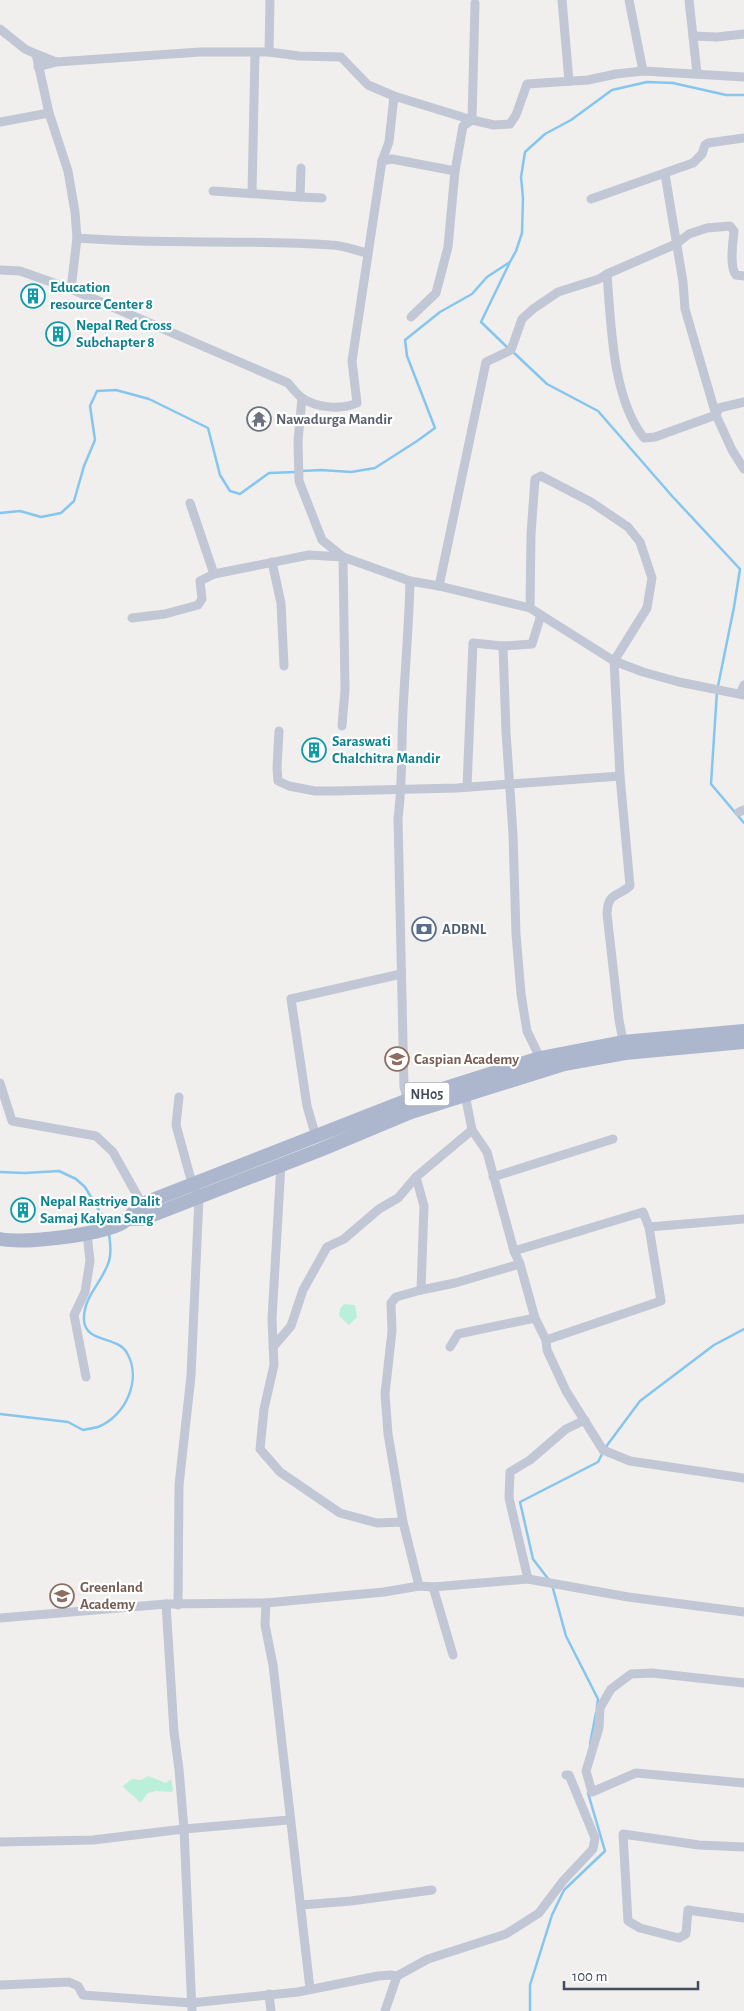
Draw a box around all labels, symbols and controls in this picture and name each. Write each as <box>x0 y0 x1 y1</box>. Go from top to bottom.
place label: Education resource Center 8 <box>50 280 153 312</box>
building icon: Education resource Center 8 <box>20 283 46 309</box>
place label: Nepal Red Cross Subchapter 8 <box>76 318 172 350</box>
building icon: Nepal Red Cross Subchapter 8 <box>45 321 71 347</box>
temple icon: Nawadurga Mandir <box>246 406 272 432</box>
place label: Nawadurga Mandir <box>276 412 393 427</box>
place label: Saraswati Chalchitra Mandir <box>332 734 441 766</box>
building icon: Saraswati Chalchitra Mandir <box>301 737 327 763</box>
bank icon: ADBNL <box>411 916 437 942</box>
place label: ADBNL <box>442 922 487 937</box>
school or university icon: Caspian Academy <box>384 1046 410 1072</box>
place label: Caspian Academy <box>414 1052 519 1067</box>
road number: NH05 <box>404 1082 450 1106</box>
place label: Nepal Rastriye Dalit Samaj Kalyan Sang <box>40 1194 160 1226</box>
building icon: Nepal Rastriye Dalit Samaj Kalyan Sang <box>10 1197 36 1223</box>
place label: Greenland Academy <box>80 1580 143 1612</box>
school or university icon: Greenland Academy <box>49 1583 75 1609</box>
scale bar <box>564 1958 698 1990</box>
text: 100 m <box>572 1969 607 1984</box>

